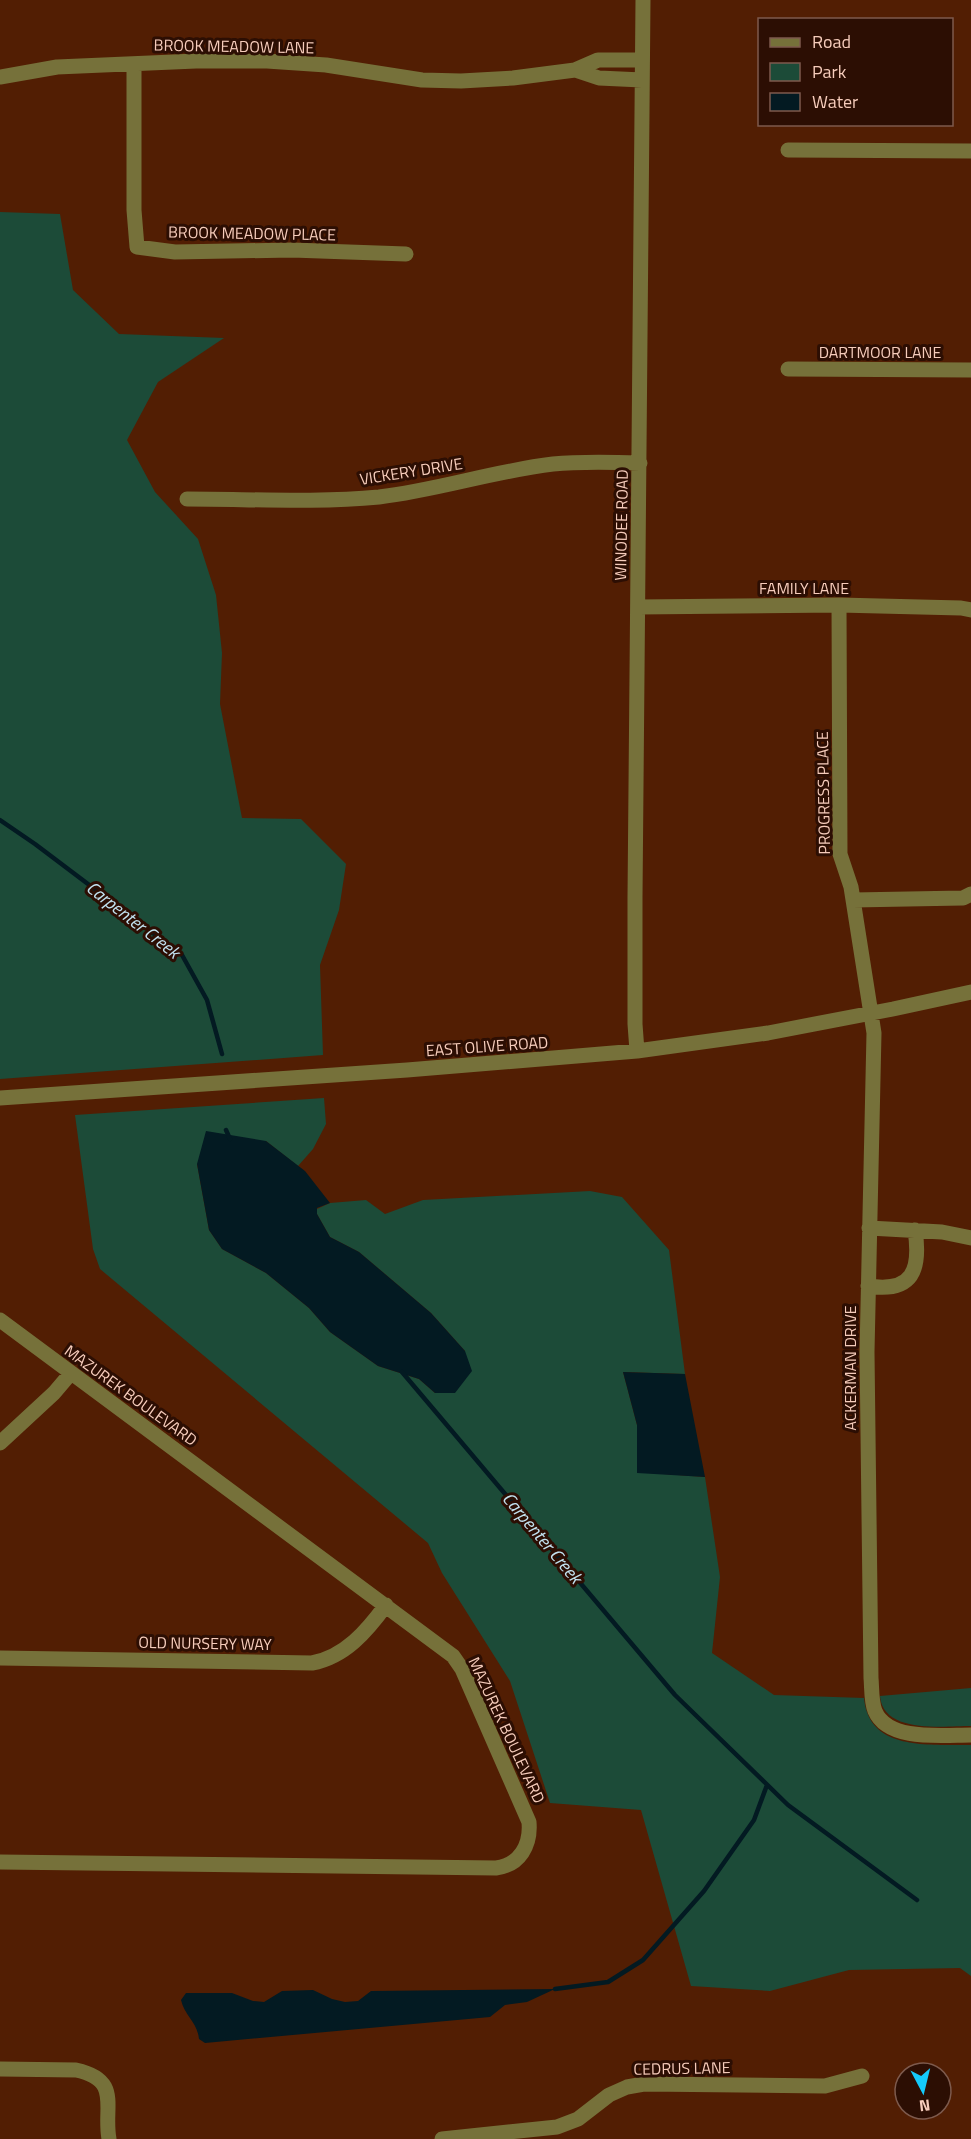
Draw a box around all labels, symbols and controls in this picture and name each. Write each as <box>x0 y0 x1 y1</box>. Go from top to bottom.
legend <box>758 18 953 126</box>
text: Road <box>812 28 851 55</box>
street label: BROOK MEADOW LANE <box>153 33 315 59</box>
text: Park <box>812 58 847 85</box>
text: Water <box>812 88 858 115</box>
street label: BROOK MEADOW PLACE <box>168 220 336 246</box>
street label: DARTMOOR LANE <box>819 340 941 364</box>
street label: VICKERY DRIVE <box>358 451 464 491</box>
street label: WINODEE ROAD <box>608 469 634 581</box>
street label: FAMILY LANE <box>759 576 849 600</box>
street label: PROGRESS PLACE <box>810 731 836 855</box>
water label: Carpenter Creek <box>81 874 188 966</box>
street label: EAST OLIVE ROAD <box>425 1030 549 1062</box>
street label: ACKERMAN DRIVE <box>838 1305 862 1431</box>
street label: MAZUREK BOULEVARD <box>60 1339 202 1451</box>
water label: Carpenter Creek <box>496 1486 590 1591</box>
street label: OLD NURSERY WAY <box>138 1630 272 1656</box>
street label: MAZUREK BOULEVARD <box>463 1653 551 1807</box>
street label: CEDRUS LANE <box>633 2055 731 2081</box>
north arrow <box>893 2061 953 2121</box>
text: N <box>918 2093 932 2118</box>

